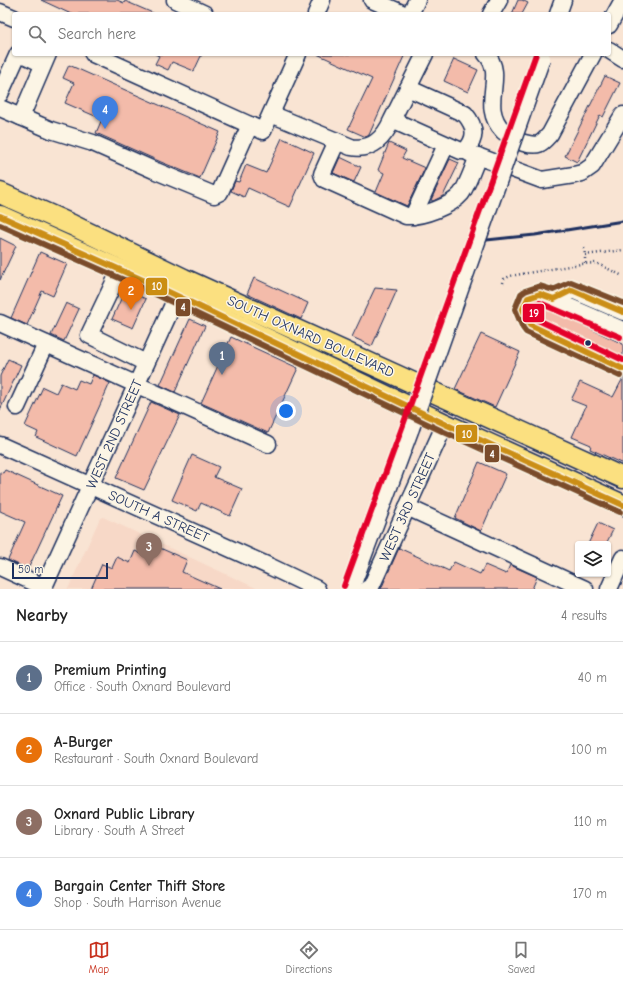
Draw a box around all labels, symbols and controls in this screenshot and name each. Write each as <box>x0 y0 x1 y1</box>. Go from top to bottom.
search box <box>12 12 611 56</box>
icon: search <box>26 23 48 45</box>
text: Search here <box>58 25 136 43</box>
pin: 4 <box>92 96 118 129</box>
pin: 2 <box>118 277 144 310</box>
line badge: 10 <box>145 277 168 296</box>
text: 10 <box>152 280 162 293</box>
street label: SOUTH OXNARD BOULEVARD <box>225 292 397 381</box>
line badge: 4 <box>175 298 191 317</box>
text: 4 <box>180 301 186 314</box>
line badge: 19 <box>522 303 545 323</box>
text: 19 <box>529 307 539 320</box>
unlabelled marker <box>583 338 593 348</box>
pin: 1 <box>209 342 235 375</box>
street label: WEST 2ND STREET <box>83 376 146 492</box>
your location <box>276 401 296 421</box>
line badge: 10 <box>455 424 478 443</box>
text: 10 <box>462 428 472 441</box>
line badge: 4 <box>484 444 500 463</box>
text: 4 <box>489 448 495 461</box>
street label: WEST 3RD STREET <box>376 450 439 564</box>
street label: SOUTH A STREET <box>106 487 213 547</box>
pin: 3 <box>136 533 162 566</box>
map controls <box>575 541 611 577</box>
button: layers <box>575 541 611 577</box>
scale bar <box>12 561 108 580</box>
text: 50 m <box>18 563 43 576</box>
text: Nearby <box>16 606 67 625</box>
text: 4 results <box>561 608 607 623</box>
text: Premium Printing <box>54 661 167 679</box>
text: 1 <box>26 670 32 685</box>
text: 40 m <box>578 670 607 685</box>
text: Office · South Oxnard Boulevard <box>54 679 231 694</box>
text: A-Burger <box>54 733 112 751</box>
text: 2 <box>26 742 32 757</box>
text: 100 m <box>571 742 607 757</box>
text: Restaurant · South Oxnard Boulevard <box>54 751 258 766</box>
text: Oxnard Public Library <box>54 805 194 823</box>
text: 3 <box>26 814 32 829</box>
text: 110 m <box>574 814 607 829</box>
text: Library · South A Street <box>54 823 184 838</box>
text: Bargain Center Thift Store <box>54 877 225 895</box>
text: 4 <box>26 886 32 901</box>
text: 170 m <box>573 886 607 901</box>
text: Shop · South Harrison Avenue <box>54 895 221 910</box>
tab: Map <box>88 939 110 976</box>
tab: Directions <box>286 939 332 976</box>
tab: Saved <box>508 939 535 976</box>

